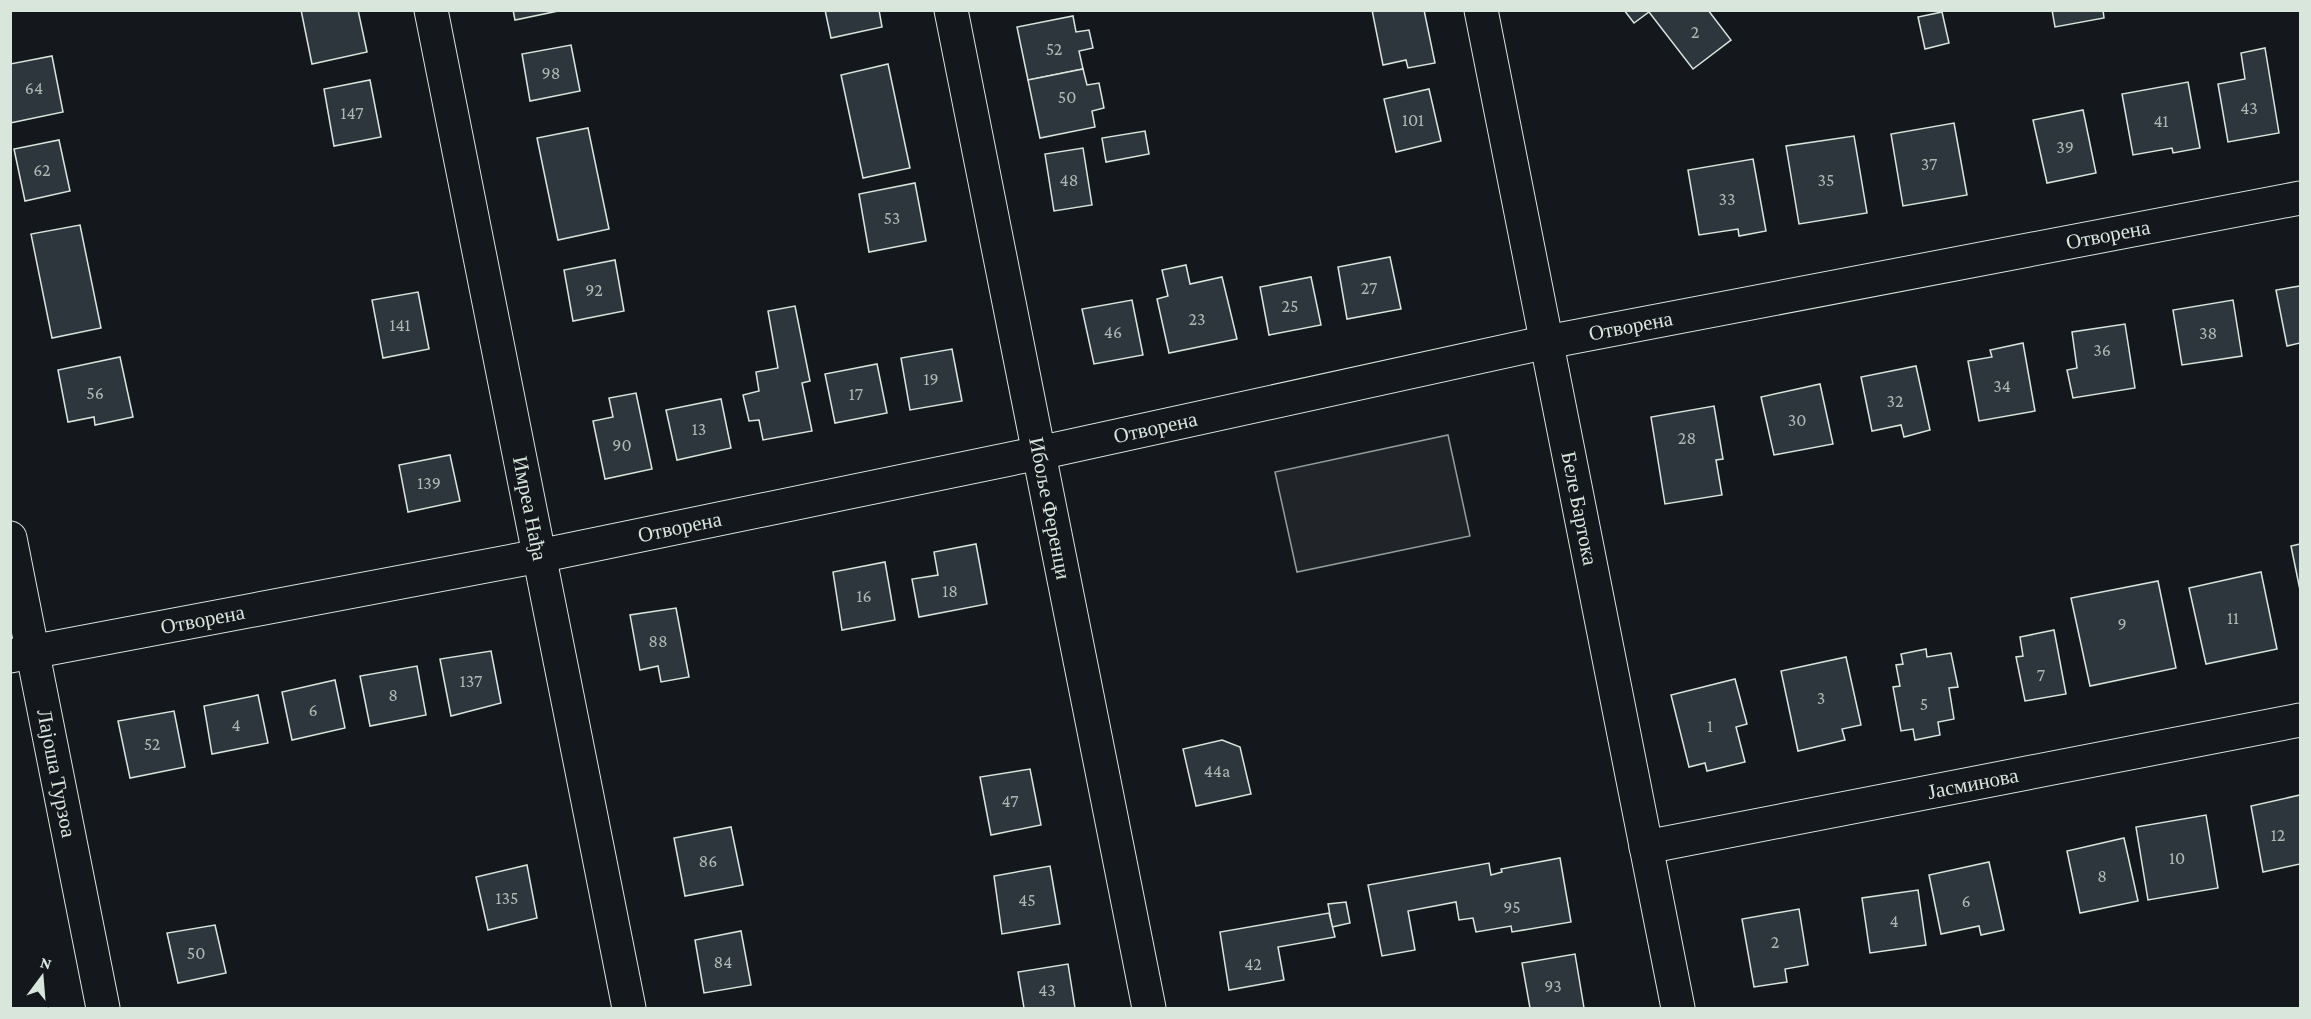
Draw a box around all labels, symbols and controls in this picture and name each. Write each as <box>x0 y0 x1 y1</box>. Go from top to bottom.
house number: 2 <box>1691 22 1699 42</box>
house number: 52 <box>1046 39 1062 59</box>
house number: 98 <box>542 63 560 83</box>
house number: 64 <box>25 78 43 98</box>
house number: 50 <box>1058 87 1076 107</box>
house number: 43 <box>2240 98 2258 118</box>
house number: 147 <box>340 103 364 123</box>
house number: 101 <box>1402 110 1424 130</box>
house number: 41 <box>2153 111 2169 131</box>
house number: 39 <box>2056 137 2074 157</box>
house number: 37 <box>1921 154 1937 174</box>
house number: 62 <box>33 160 51 180</box>
house number: 48 <box>1060 170 1078 190</box>
house number: 35 <box>1817 170 1835 190</box>
house number: 33 <box>1719 189 1736 209</box>
house number: 53 <box>884 208 900 228</box>
street label: Отворена <box>2064 215 2153 254</box>
house number: 27 <box>1361 278 1377 298</box>
house number: 92 <box>585 280 603 300</box>
house number: 25 <box>1281 296 1299 316</box>
street label: Отворена <box>1587 306 1675 346</box>
house number: 23 <box>1188 309 1206 329</box>
house number: 141 <box>389 315 411 335</box>
house number: 46 <box>1104 322 1122 342</box>
house number: 38 <box>2199 323 2217 343</box>
house number: 36 <box>2093 340 2111 360</box>
house number: 19 <box>923 369 939 389</box>
house number: 34 <box>1993 376 2011 396</box>
house number: 56 <box>86 383 104 403</box>
house number: 17 <box>849 384 863 404</box>
house number: 32 <box>1886 391 1904 411</box>
street label: Отворена <box>1111 407 1200 448</box>
house number: 30 <box>1788 410 1806 430</box>
house number: 13 <box>692 419 706 439</box>
house number: 28 <box>1678 428 1696 448</box>
house number: 90 <box>612 435 632 455</box>
street label: Ибоље Ференци <box>1024 435 1076 581</box>
street label: Беле Бартока <box>1556 449 1602 568</box>
street label: Имреа Нађа <box>508 454 552 563</box>
house number: 139 <box>417 473 441 493</box>
street label: Отворена <box>636 507 724 547</box>
house number: 18 <box>942 581 958 601</box>
house number: 16 <box>856 586 872 606</box>
street label: Отворена <box>159 600 247 639</box>
house number: 11 <box>2227 608 2239 628</box>
house number: 9 <box>2117 614 2127 634</box>
house number: 88 <box>648 631 668 651</box>
house number: 7 <box>2037 665 2045 685</box>
house number: 137 <box>460 671 482 691</box>
house number: 8 <box>388 685 398 705</box>
house number: 3 <box>1817 688 1825 708</box>
house number: 5 <box>1920 694 1928 714</box>
house number: 6 <box>308 700 318 720</box>
street label: Лајоша Турзоа <box>32 707 81 840</box>
house number: 4 <box>231 715 241 735</box>
house number: 1 <box>1707 716 1713 736</box>
house number: 52 <box>144 734 160 754</box>
house number: 44a <box>1204 761 1230 781</box>
street label: Јасминова <box>1925 763 2021 804</box>
house number: 47 <box>1001 791 1019 811</box>
house number: 12 <box>2271 825 2285 845</box>
house number: 10 <box>2169 848 2185 868</box>
house number: 86 <box>699 851 717 871</box>
house number: 8 <box>2097 866 2107 886</box>
house number: 135 <box>495 888 519 908</box>
house number: 45 <box>1018 890 1036 910</box>
house number: 6 <box>1961 891 1971 911</box>
house number: 95 <box>1503 897 1521 917</box>
house number: 4 <box>1889 911 1899 931</box>
house number: 2 <box>1771 932 1779 952</box>
house number: 50 <box>187 943 205 963</box>
north arrow <box>12 947 72 1007</box>
house number: 84 <box>714 952 732 972</box>
text: N <box>38 953 54 973</box>
house number: 42 <box>1244 954 1262 974</box>
house number: 93 <box>1544 976 1562 996</box>
house number: 43 <box>1038 980 1056 1000</box>

